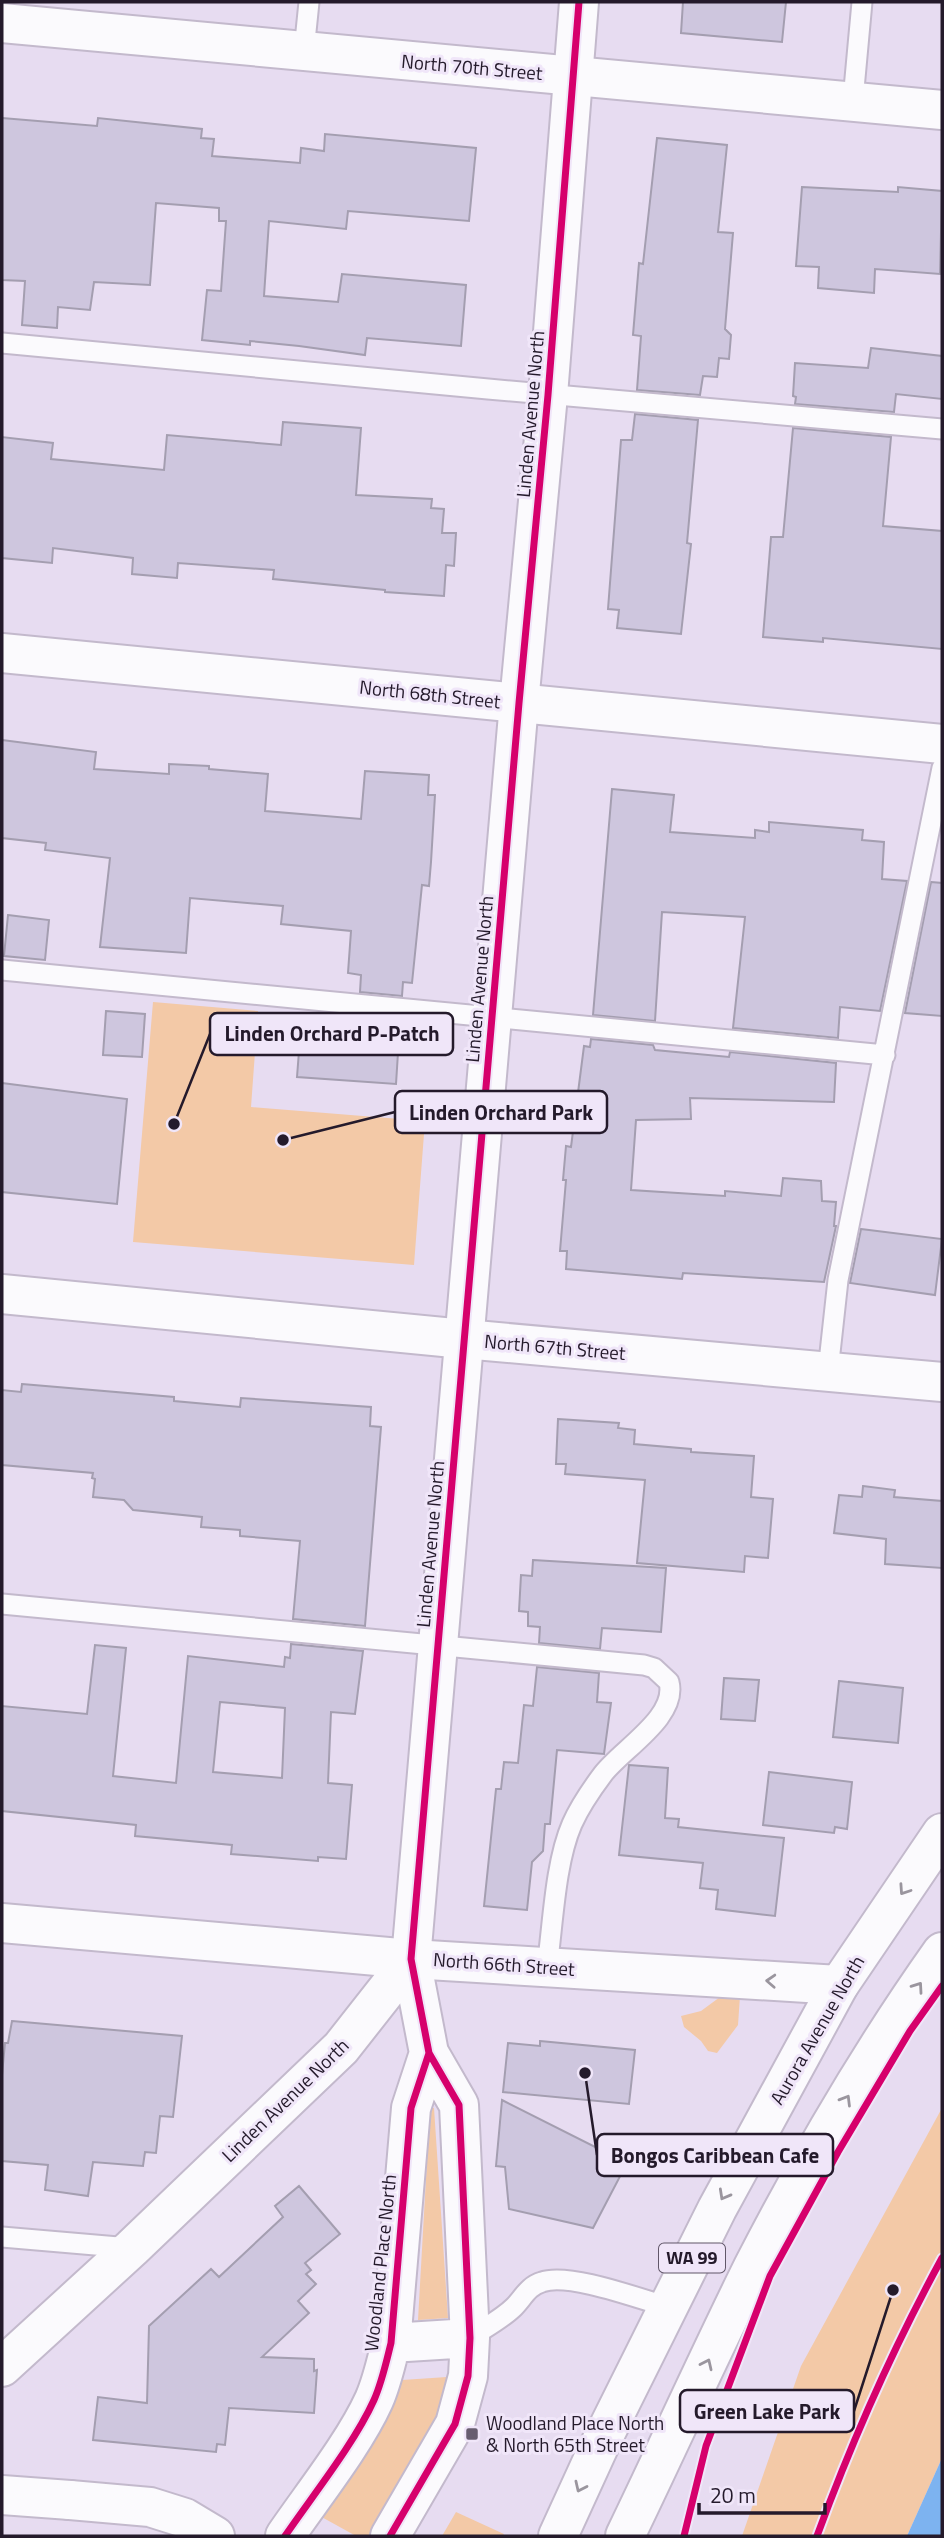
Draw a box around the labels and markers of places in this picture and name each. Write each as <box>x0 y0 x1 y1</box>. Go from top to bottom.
callout: Linden Orchard P-Patch <box>210 1013 453 1055</box>
callout: Linden Orchard Park <box>395 1091 607 1133</box>
callout: Bongos Caribbean Cafe <box>597 2134 833 2176</box>
callout: Green Lake Park <box>680 2390 854 2432</box>
place label: Woodland Place North & North 65th Street <box>486 2408 664 2459</box>
marker: Woodland Place North & North 65th Street <box>464 2426 480 2442</box>

